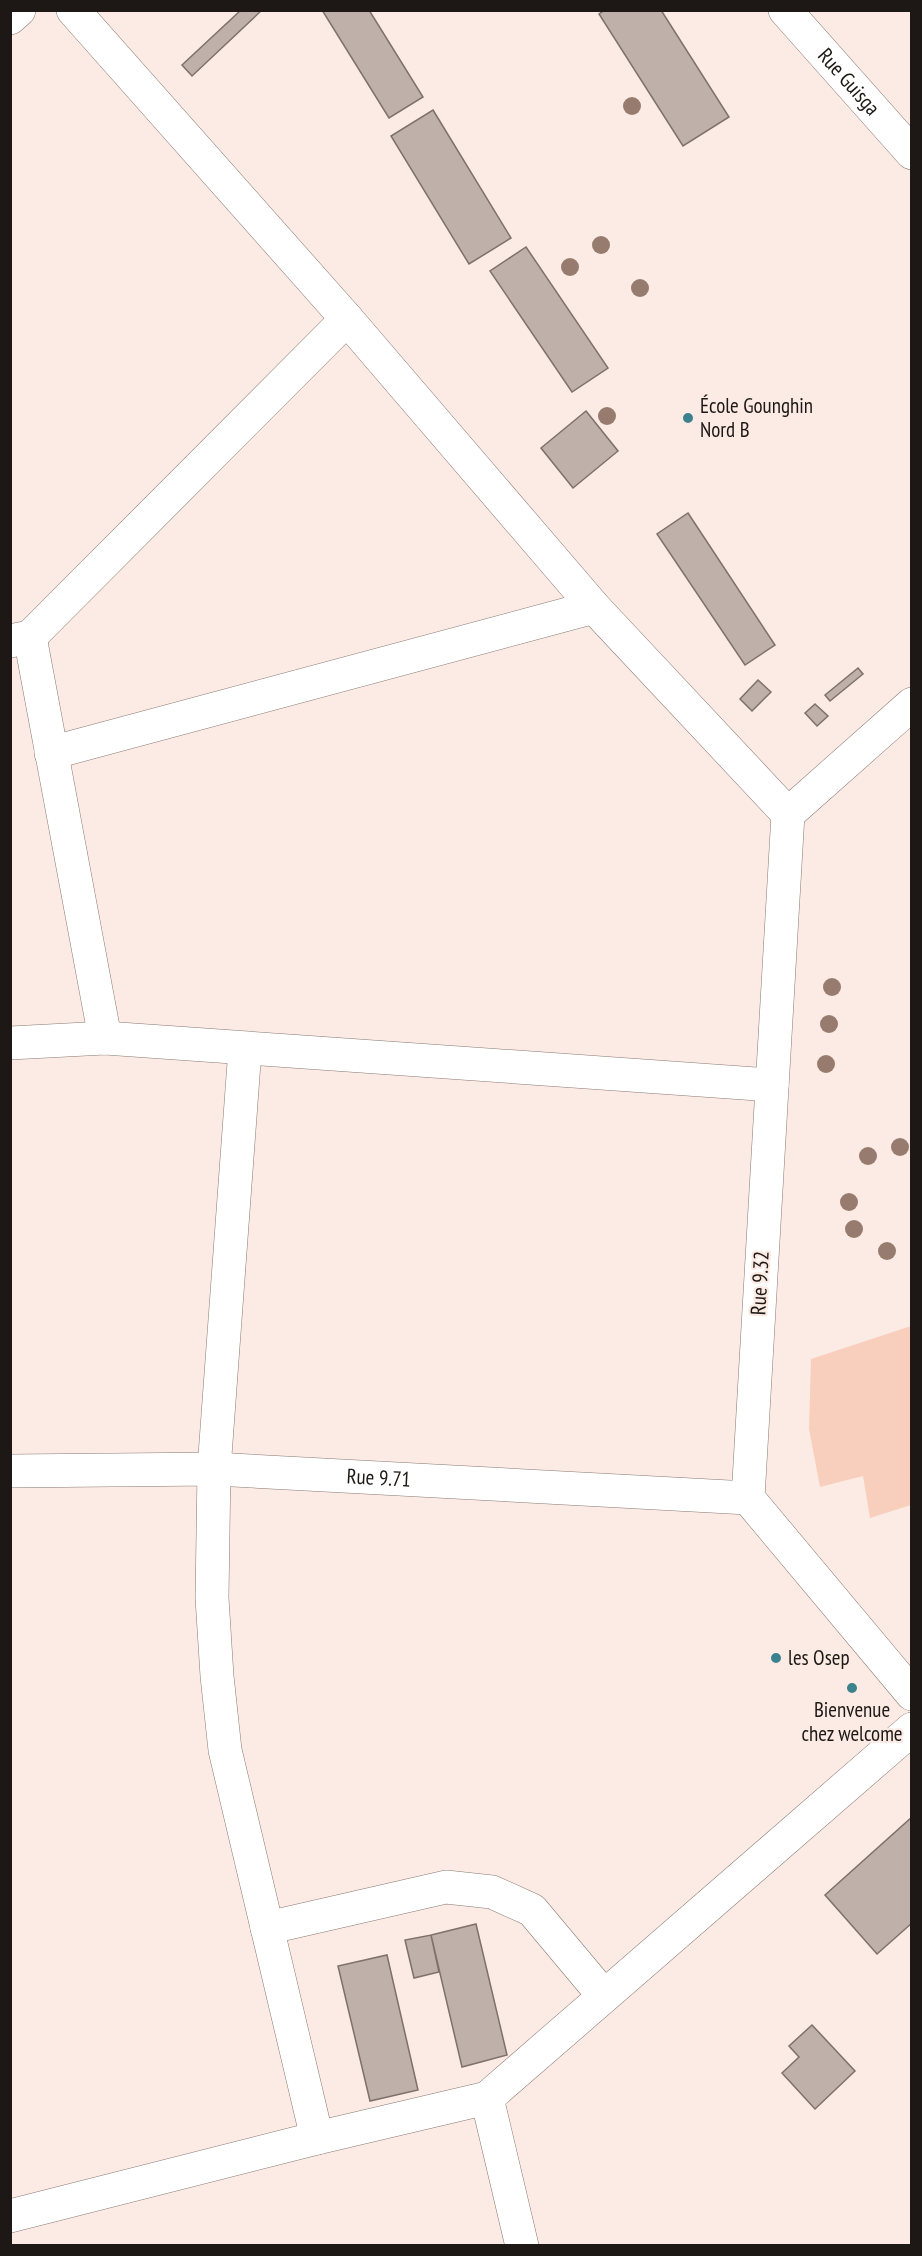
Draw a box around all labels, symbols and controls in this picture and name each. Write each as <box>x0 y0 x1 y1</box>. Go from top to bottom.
street label: Rue Guisga <box>812 42 886 121</box>
place label: École Gounghin Nord B <box>700 392 813 443</box>
marker: École Gounghin Nord B <box>681 411 695 425</box>
street label: Rue 9.32 <box>744 1250 775 1316</box>
street label: Rue 9.71 <box>346 1462 412 1493</box>
place label: les Osep <box>788 1644 850 1671</box>
marker: les Osep <box>769 1651 783 1665</box>
marker: Bienvenue chez welcome <box>845 1681 859 1695</box>
place label: Bienvenue chez welcome <box>801 1696 903 1747</box>

